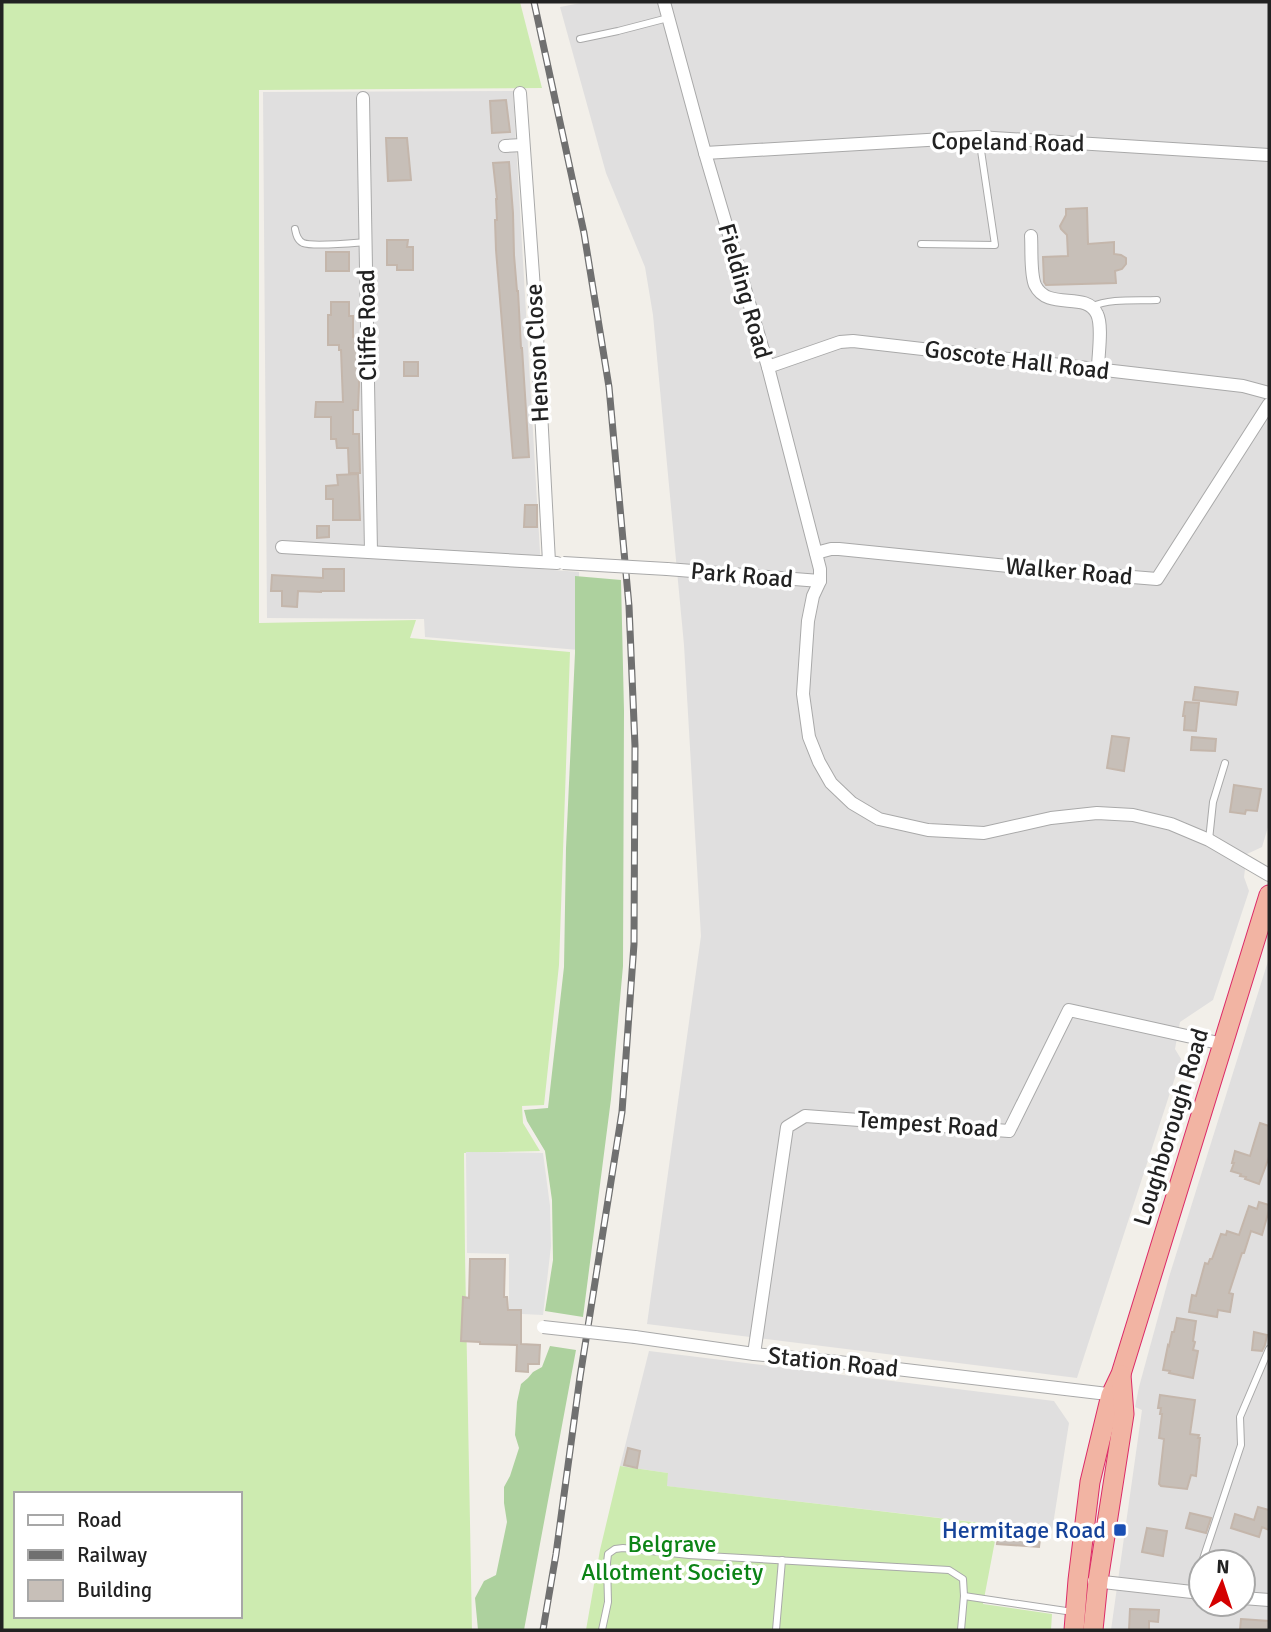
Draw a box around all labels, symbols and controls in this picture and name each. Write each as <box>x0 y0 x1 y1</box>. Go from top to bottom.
street label: Copeland Road <box>931 126 1085 158</box>
street label: Fielding Road <box>711 220 779 362</box>
street label: Cliffe Road <box>351 269 383 381</box>
street label: Henson Close <box>518 283 556 423</box>
street label: Goscote Hall Road <box>923 334 1111 386</box>
street label: Walker Road <box>1004 550 1134 592</box>
street label: Park Road <box>689 556 795 594</box>
street label: Loughborough Road <box>1127 1025 1215 1229</box>
street label: Tempest Road <box>857 1104 999 1144</box>
street label: Station Road <box>766 1340 900 1384</box>
legend <box>14 1492 242 1618</box>
text: Road <box>77 1507 122 1533</box>
place label: Hermitage Road <box>942 1515 1106 1545</box>
marker: Hermitage Road <box>1112 1522 1128 1538</box>
park label: Belgrave Allotment Society <box>581 1529 763 1587</box>
text: Railway <box>77 1542 147 1568</box>
north arrow <box>1187 1548 1257 1618</box>
text: N <box>1216 1555 1230 1579</box>
text: Building <box>77 1577 152 1603</box>

